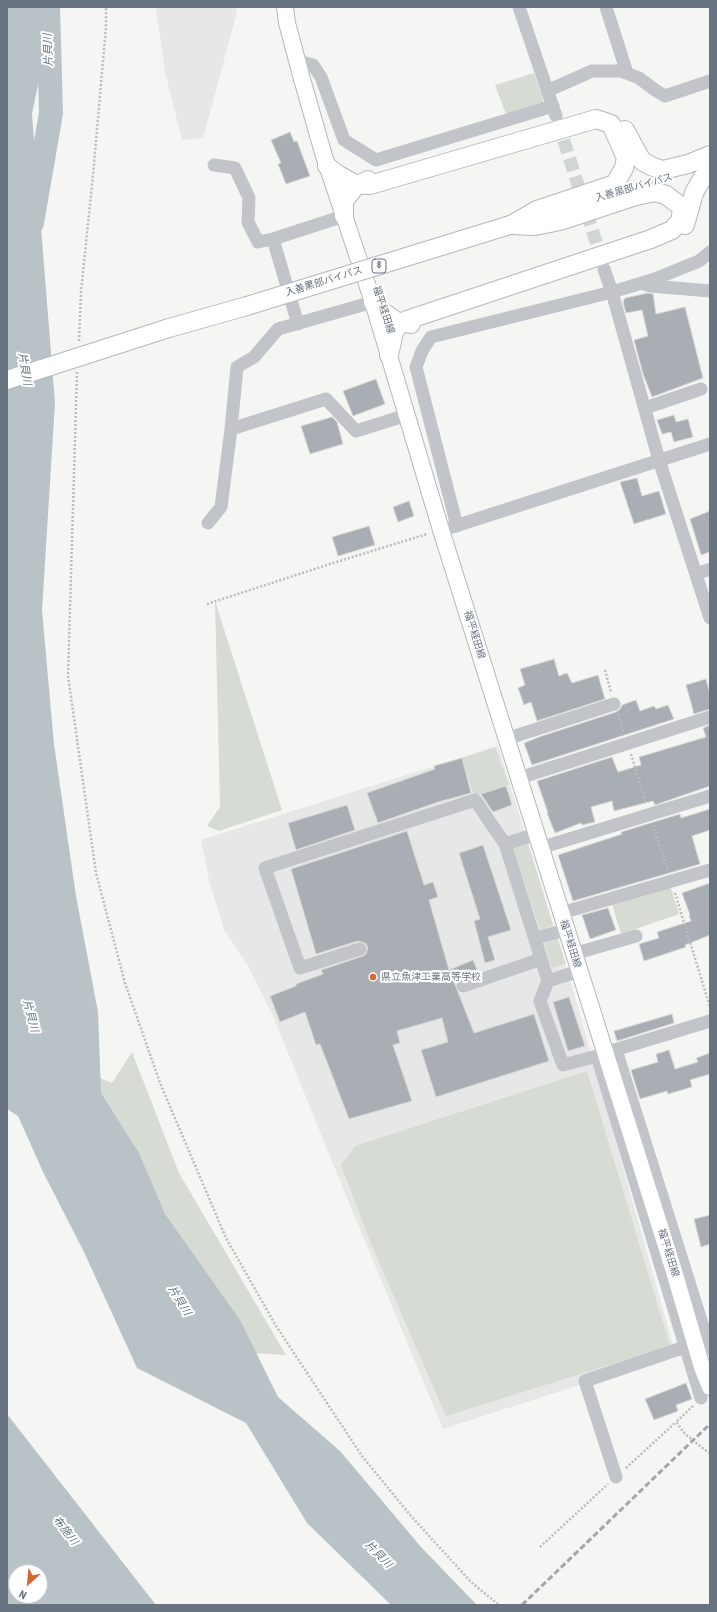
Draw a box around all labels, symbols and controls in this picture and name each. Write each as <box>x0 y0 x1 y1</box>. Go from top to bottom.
water label: 片貝川 <box>42 33 56 67</box>
street label: 入善黒部バイパス <box>594 171 674 205</box>
road number: 8 <box>372 259 386 273</box>
street label: 入善黒部バイパス <box>284 265 364 299</box>
street label: 福平経田線 <box>370 284 396 336</box>
water label: 片貝川 <box>15 352 33 386</box>
street label: 福平経田線 <box>461 609 487 661</box>
street label: 福平経田線 <box>557 918 583 970</box>
place label: 県立魚津工業高等学校 <box>381 971 481 983</box>
marker: 県立魚津工業高等学校 <box>368 972 378 982</box>
water label: 片貝川 <box>19 998 41 1034</box>
street label: 福平経田線 <box>655 1227 681 1279</box>
water label: 片貝川 <box>165 1284 193 1318</box>
water label: 布施川 <box>50 1514 80 1548</box>
water label: 片貝川 <box>362 1539 394 1571</box>
north arrow <box>8 1564 48 1604</box>
text: N <box>17 1587 29 1602</box>

